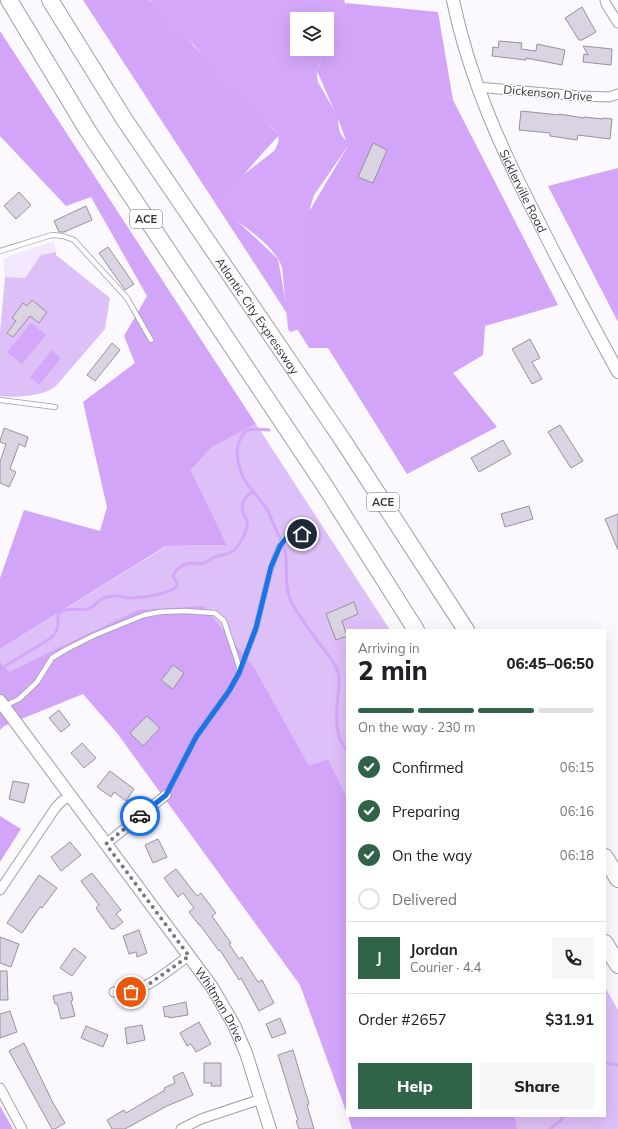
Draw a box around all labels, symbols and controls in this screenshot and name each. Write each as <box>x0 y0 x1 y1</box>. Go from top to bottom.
map controls <box>290 12 334 56</box>
button: layers <box>290 12 334 56</box>
street label: Dickenson Drive <box>503 82 593 104</box>
street label: Sicklerville Road <box>497 147 550 235</box>
road number: ACE <box>130 210 162 228</box>
street label: Atlantic City Expressway <box>213 254 303 377</box>
road number: ACE <box>367 493 399 511</box>
pin <box>285 517 319 551</box>
icon: home <box>291 523 313 545</box>
text: Arriving in <box>358 640 420 656</box>
text: 2 min <box>358 654 428 687</box>
text: 06:45–06:50 <box>507 654 594 673</box>
text: On the way · 230 m <box>358 719 475 735</box>
icon: check <box>358 756 380 778</box>
text: Confirmed <box>392 758 463 777</box>
text: 06:15 <box>560 759 594 775</box>
courier <box>120 796 160 836</box>
icon: check <box>358 800 380 822</box>
text: Preparing <box>392 802 460 821</box>
text: 06:16 <box>560 803 594 819</box>
icon: car <box>129 805 151 827</box>
icon: check <box>358 844 380 866</box>
text: On the way <box>392 846 472 865</box>
text: 06:18 <box>560 847 594 863</box>
text: Delivered <box>392 890 457 909</box>
button: phone <box>552 937 594 979</box>
text: Jordan <box>410 940 458 959</box>
text: J <box>376 948 382 967</box>
text: Courier · 4.4 <box>410 959 481 975</box>
street label: Whitman Drive <box>192 964 248 1044</box>
pin <box>114 975 148 1009</box>
icon: bag <box>120 981 142 1003</box>
text: Order #2657 <box>358 1010 446 1029</box>
text: $31.91 <box>545 1010 594 1029</box>
button: Help <box>358 1063 472 1109</box>
button: Share <box>480 1063 594 1109</box>

